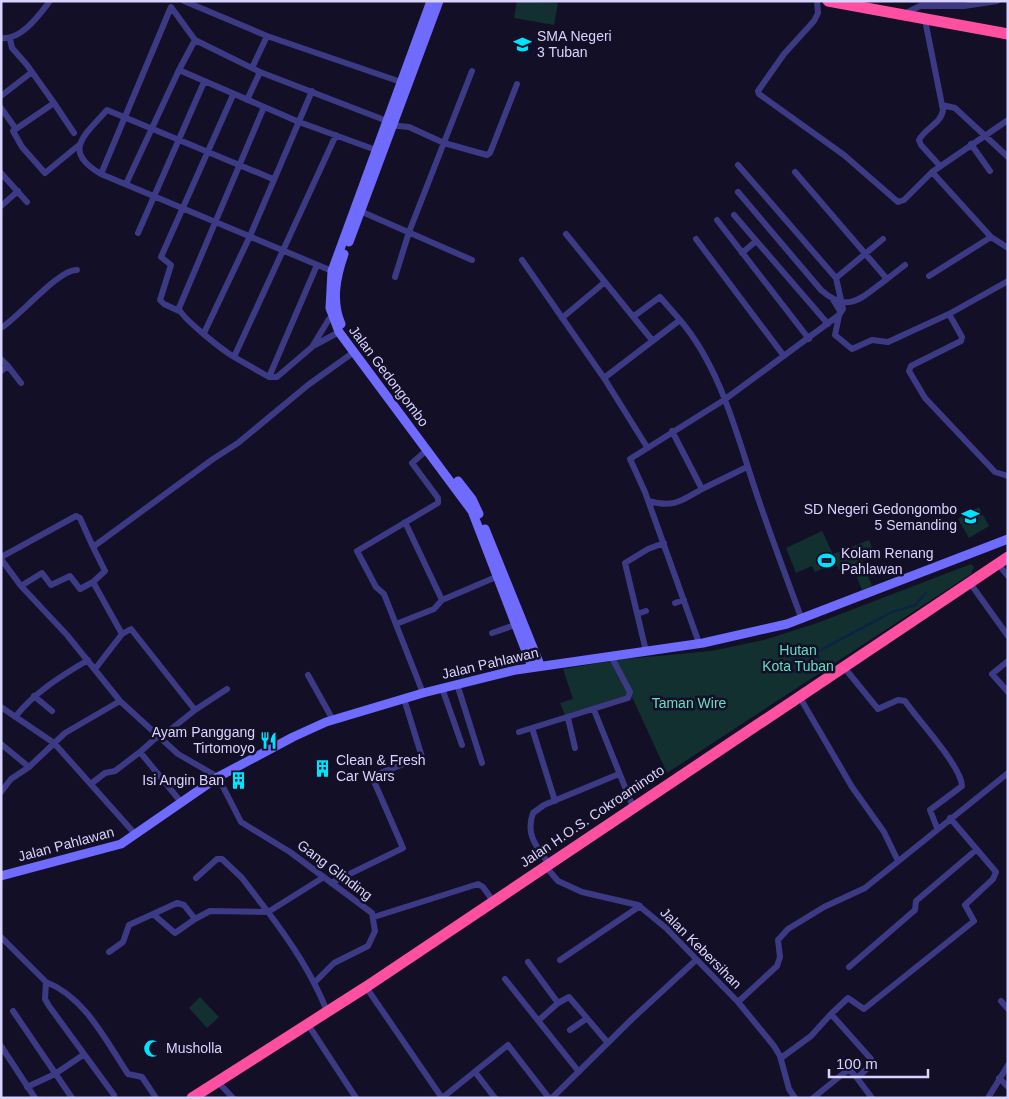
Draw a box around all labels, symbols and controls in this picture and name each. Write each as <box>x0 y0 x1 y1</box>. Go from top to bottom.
place label: SMA Negeri 3 Tuban <box>537 28 612 60</box>
school or university icon: SMA Negeri 3 Tuban <box>513 34 533 54</box>
street label: Jalan Gedongombo <box>346 322 432 430</box>
place label: SD Negeri Gedongombo 5 Semanding <box>804 501 957 533</box>
school or university icon: SD Negeri Gedongombo 5 Semanding <box>961 507 981 527</box>
place label: Kolam Renang Pahlawan <box>841 545 934 577</box>
sports icon: Kolam Renang Pahlawan <box>817 551 837 571</box>
park label: Hutan Kota Tuban <box>762 642 834 674</box>
street label: Jalan Pahlawan <box>440 644 540 682</box>
park label: Taman Wire <box>652 695 727 711</box>
place label: Ayam Panggang Tirtomoyo <box>152 724 255 756</box>
restaurant icon: Ayam Panggang Tirtomoyo <box>259 730 279 750</box>
place label: Clean & Fresh Car Wars <box>336 752 425 784</box>
building icon: Clean & Fresh Car Wars <box>312 758 332 778</box>
street label: Jalan H.O.S. Cokroaminoto <box>517 762 667 870</box>
building icon: Isi Angin Ban <box>228 770 248 790</box>
place label: Isi Angin Ban <box>142 772 224 788</box>
street label: Jalan Pahlawan <box>16 823 116 865</box>
street label: Gang Glinding <box>294 837 376 903</box>
street label: Jalan Kebersihan <box>657 904 745 992</box>
mosque icon: Musholla <box>142 1038 162 1058</box>
place label: Musholla <box>166 1040 222 1056</box>
scale bar <box>829 1046 928 1078</box>
text: 100 m <box>836 1055 878 1072</box>

